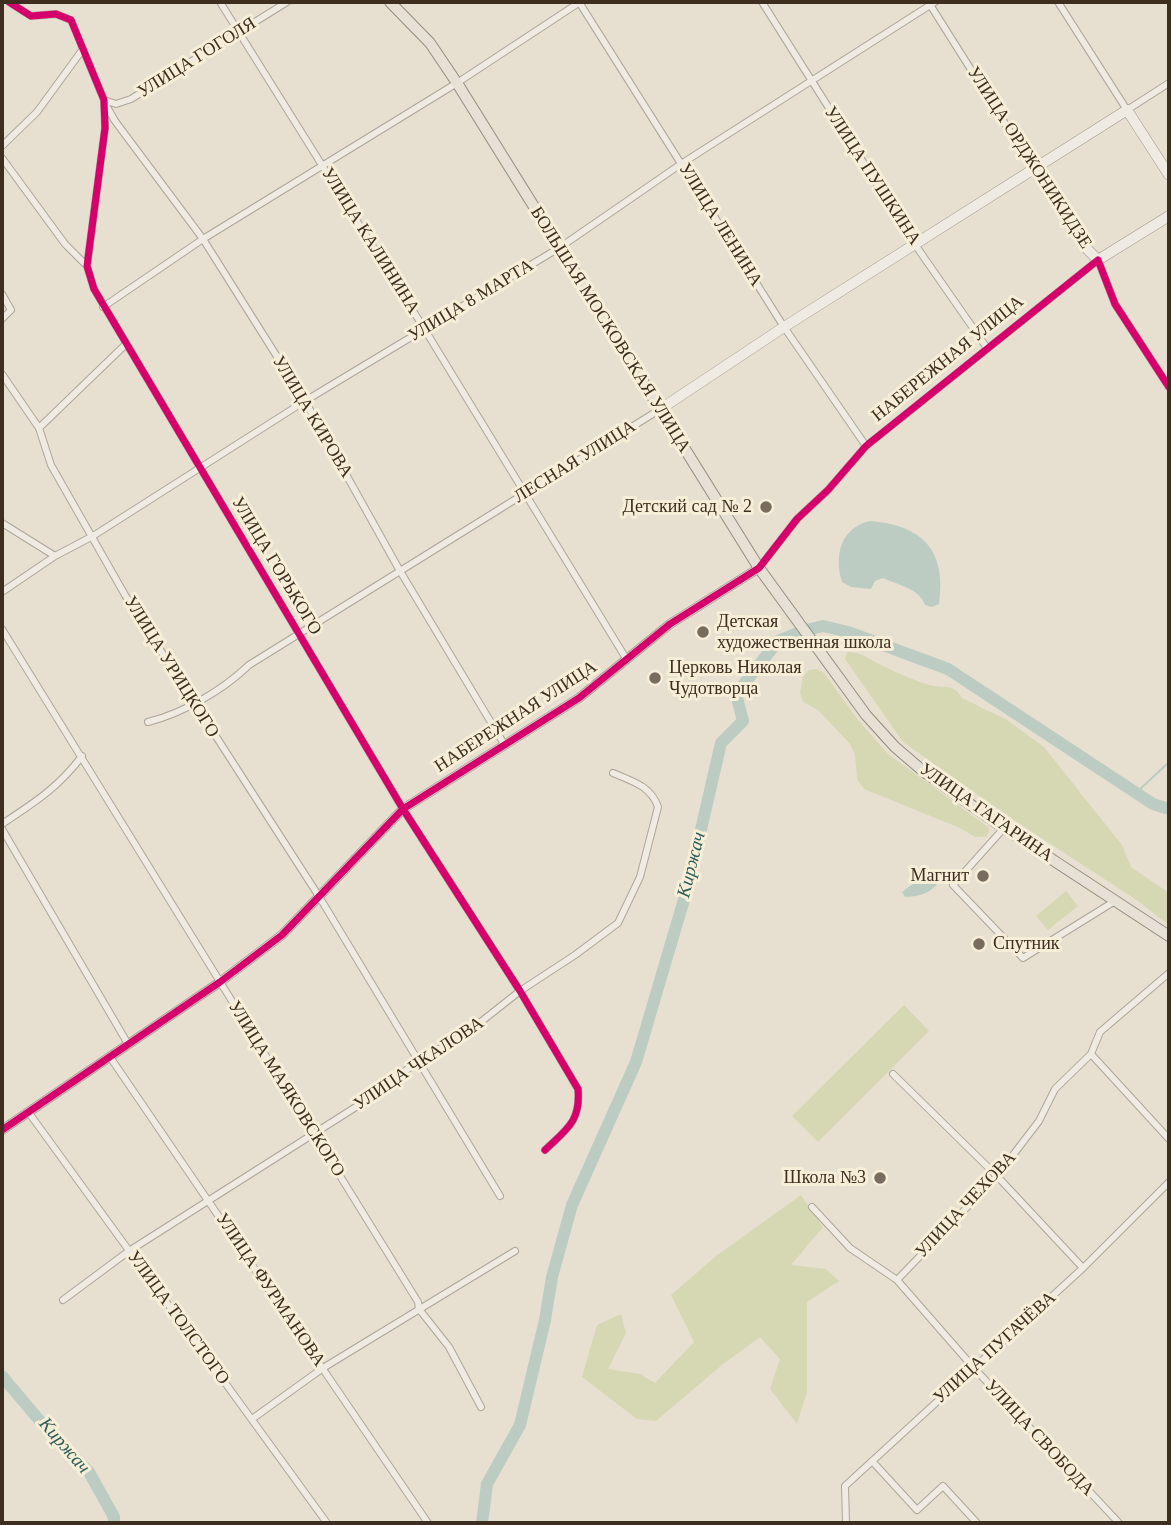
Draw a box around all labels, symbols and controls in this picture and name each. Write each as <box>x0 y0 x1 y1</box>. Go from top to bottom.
street label: УЛИЦА ГОГОЛЯ <box>134 13 260 103</box>
street label: УЛИЦА ОРДЖОНИКИДЗЕ <box>962 63 1096 253</box>
street label: УЛИЦА ПУШКИНА <box>819 102 925 250</box>
street label: УЛИЦА ЛЕНИНА <box>673 159 767 291</box>
street label: УЛИЦА КАЛИНИНА <box>316 164 424 318</box>
street label: БОЛЬШАЯ МОСКОВСКАЯ УЛИЦА <box>525 203 695 457</box>
street label: УЛИЦА 8 МАРТА <box>404 255 538 347</box>
street label: НАБЕРЕЖНАЯ УЛИЦА <box>868 291 1028 427</box>
street label: УЛИЦА КИРОВА <box>267 352 357 482</box>
street label: ЛЕСНАЯ УЛИЦА <box>510 416 640 508</box>
street label: УЛИЦА ГОРЬКОГО <box>226 493 326 639</box>
place label: Детский сад № 2 <box>622 496 752 518</box>
marker: Детский сад № 2 <box>758 499 774 515</box>
street label: УЛИЦА УРИЦКОГО <box>119 592 223 742</box>
place label: Детская художественная школа <box>717 611 891 654</box>
marker: Детская художественная школа <box>695 624 711 640</box>
street label: НАБЕРЕЖНАЯ УЛИЦА <box>431 657 601 777</box>
place label: Церковь Николая Чудотворца <box>669 657 802 700</box>
marker: Церковь Николая Чудотворца <box>647 670 663 686</box>
street label: УЛИЦА ГАГАРИНА <box>915 759 1057 867</box>
water label: Киржач <box>673 830 711 900</box>
place label: Магнит <box>910 865 969 887</box>
marker: Магнит <box>975 868 991 884</box>
place label: Спутник <box>993 933 1060 955</box>
marker: Спутник <box>971 936 987 952</box>
street label: УЛИЦА МАЯКОВСКОГО <box>223 997 349 1181</box>
street label: УЛИЦА ЧКАЛОВА <box>350 1012 488 1116</box>
street label: УЛИЦА ЧЕХОВА <box>911 1147 1021 1263</box>
place label: Школа №3 <box>784 1167 866 1189</box>
marker: Школа №3 <box>872 1170 888 1186</box>
street label: УЛИЦА ФУРМАНОВА <box>210 1209 330 1371</box>
street label: УЛИЦА ТОЛСТОГО <box>122 1247 234 1389</box>
street label: УЛИЦА ПУГАЧЁВА <box>929 1287 1061 1409</box>
street label: УЛИЦА СВОБОДА <box>980 1375 1098 1501</box>
water label: Киржач <box>33 1413 95 1479</box>

